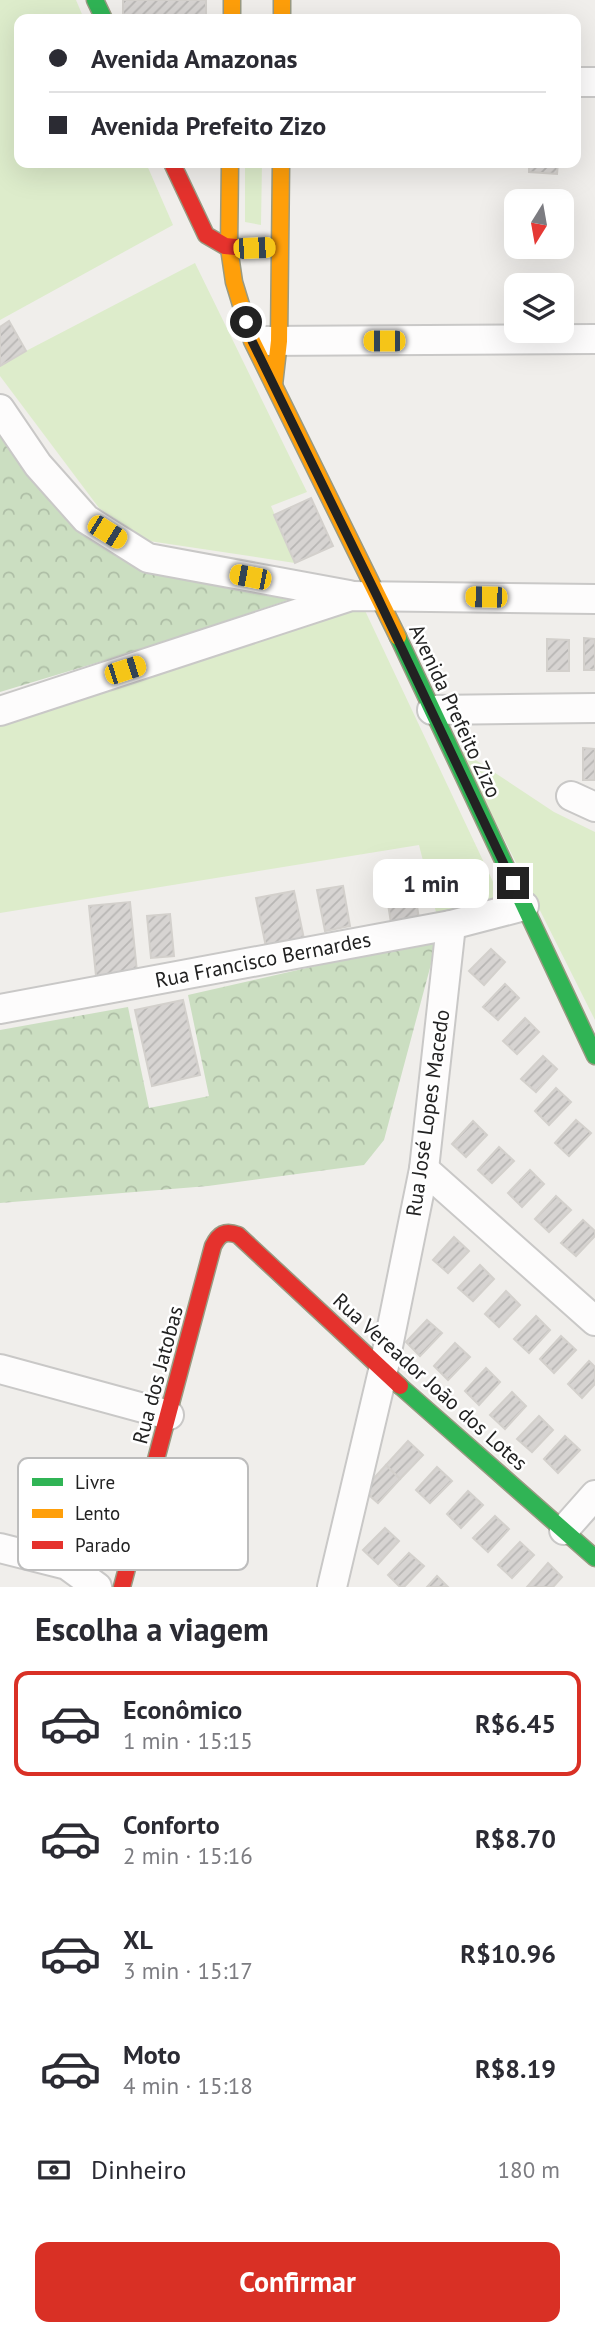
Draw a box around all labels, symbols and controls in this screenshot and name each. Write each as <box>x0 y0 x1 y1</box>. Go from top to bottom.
text: Avenida Amazonas <box>91 42 298 75</box>
text: Avenida Prefeito Zizo <box>91 109 326 142</box>
north arrow <box>504 189 574 259</box>
map controls <box>504 189 574 343</box>
car <box>233 237 276 259</box>
button: layers <box>504 273 574 343</box>
route start <box>230 306 262 338</box>
car <box>364 331 406 352</box>
car <box>84 512 131 552</box>
car <box>228 563 273 591</box>
car <box>465 586 508 608</box>
street label: Avenida Prefeito Zizo <box>403 620 508 802</box>
car <box>102 654 149 686</box>
callout: 1 min <box>373 858 489 908</box>
route end <box>497 867 529 899</box>
text: 1 min <box>403 869 459 898</box>
street label: Rua Francisco Bernardes <box>153 925 373 994</box>
street label: Rua José Lopes Macedo <box>400 1008 455 1218</box>
street label: Rua Vereador João dos Lotes <box>327 1287 533 1476</box>
street label: Rua dos Jatobas <box>126 1303 189 1447</box>
legend <box>18 1458 248 1570</box>
text: Livre <box>75 1470 115 1494</box>
text: Lento <box>75 1501 120 1525</box>
text: Parado <box>75 1533 131 1557</box>
text: Escolha a viagem <box>35 1608 269 1650</box>
icon: car <box>39 1692 102 1755</box>
text: Econômico <box>123 1693 242 1726</box>
text: R$6.45 <box>475 1707 556 1740</box>
text: 1 min · 15:15 <box>123 1726 253 1755</box>
icon: car <box>39 1807 102 1870</box>
text: Conforto <box>123 1808 220 1841</box>
text: R$8.70 <box>475 1822 556 1855</box>
text: 2 min · 15:16 <box>123 1841 253 1870</box>
icon: car <box>39 1922 102 1985</box>
text: XL <box>123 1923 153 1956</box>
text: R$10.96 <box>460 1937 556 1970</box>
text: 3 min · 15:17 <box>123 1956 253 1985</box>
icon: car <box>39 2037 102 2100</box>
text: Moto <box>123 2038 181 2071</box>
text: R$8.19 <box>475 2052 556 2085</box>
text: 4 min · 15:18 <box>123 2071 253 2100</box>
icon: cash <box>35 2151 73 2189</box>
text: Dinheiro <box>91 2153 186 2186</box>
text: 180 m <box>498 2155 560 2184</box>
button: Confirmar <box>35 2242 560 2322</box>

